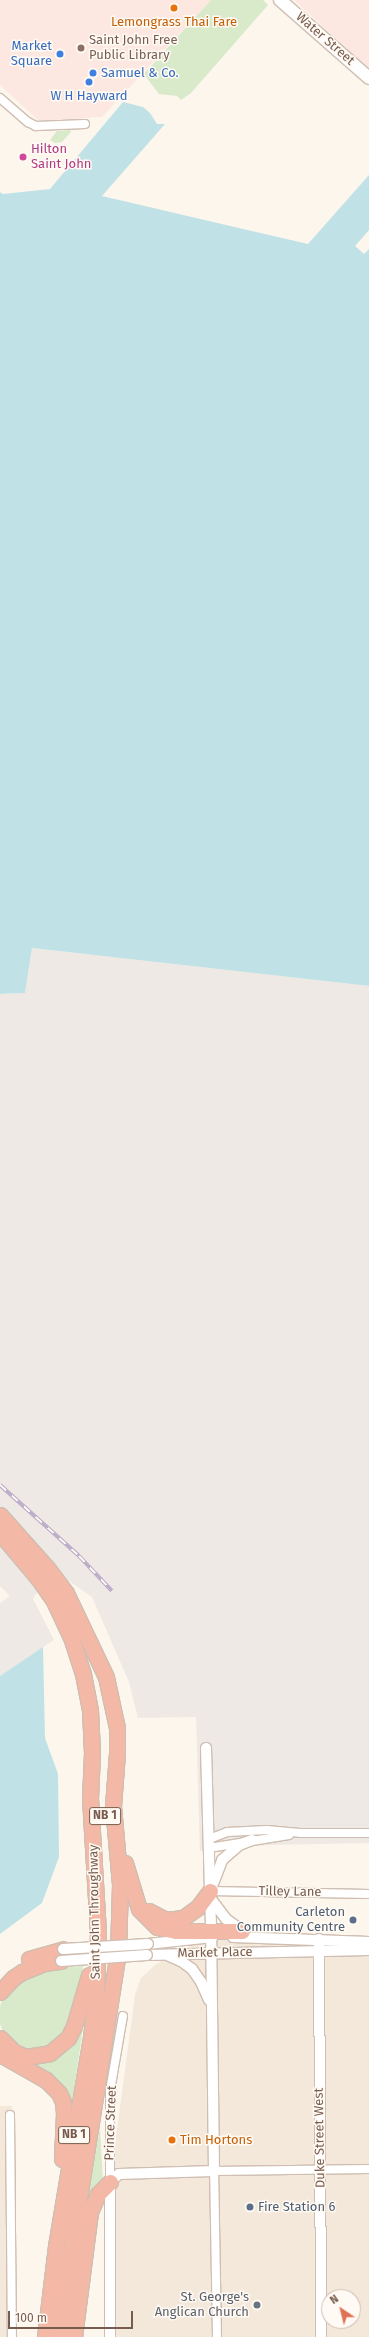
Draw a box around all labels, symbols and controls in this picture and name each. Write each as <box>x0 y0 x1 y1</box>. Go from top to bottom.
marker: Lemongrass Thai Fare <box>169 3 179 13</box>
street label: Water Street <box>292 9 358 69</box>
place label: Lemongrass Thai Fare <box>111 14 237 30</box>
place label: Saint John Free Public Library <box>89 33 178 64</box>
place label: Market Square <box>11 39 52 70</box>
marker: Saint John Free Public Library <box>76 43 86 53</box>
marker: Market Square <box>55 49 65 59</box>
place label: Samuel & Co. <box>101 65 179 81</box>
marker: Samuel & Co. <box>88 68 98 78</box>
marker: W H Hayward <box>84 77 94 87</box>
place label: W H Hayward <box>50 88 128 104</box>
place label: Hilton Saint John <box>31 142 91 173</box>
marker: Hilton Saint John <box>18 152 28 162</box>
road number: NB 1 <box>89 1806 121 1826</box>
street label: Saint John Throughway <box>86 1844 104 1980</box>
street label: Tilley Lane <box>258 1884 322 1900</box>
place label: Carleton Community Centre <box>237 1905 345 1936</box>
marker: Carleton Community Centre <box>348 1915 358 1925</box>
street label: Market Place <box>177 1945 253 1961</box>
street label: Prince Street <box>102 2085 120 2161</box>
street label: Duke Street West <box>311 2088 329 2188</box>
road number: NB 1 <box>58 2125 90 2145</box>
place label: Tim Hortons <box>180 2132 252 2148</box>
marker: Tim Hortons <box>167 2135 177 2145</box>
place label: Fire Station 6 <box>258 2199 335 2215</box>
marker: Fire Station 6 <box>245 2202 255 2212</box>
north arrow <box>321 2289 361 2329</box>
place label: St. George's Anglican Church <box>155 2290 249 2321</box>
text: N <box>328 2292 341 2307</box>
marker: St. George's Anglican Church <box>252 2300 262 2310</box>
scale bar <box>10 2303 135 2329</box>
text: 100 m <box>15 2311 47 2325</box>

